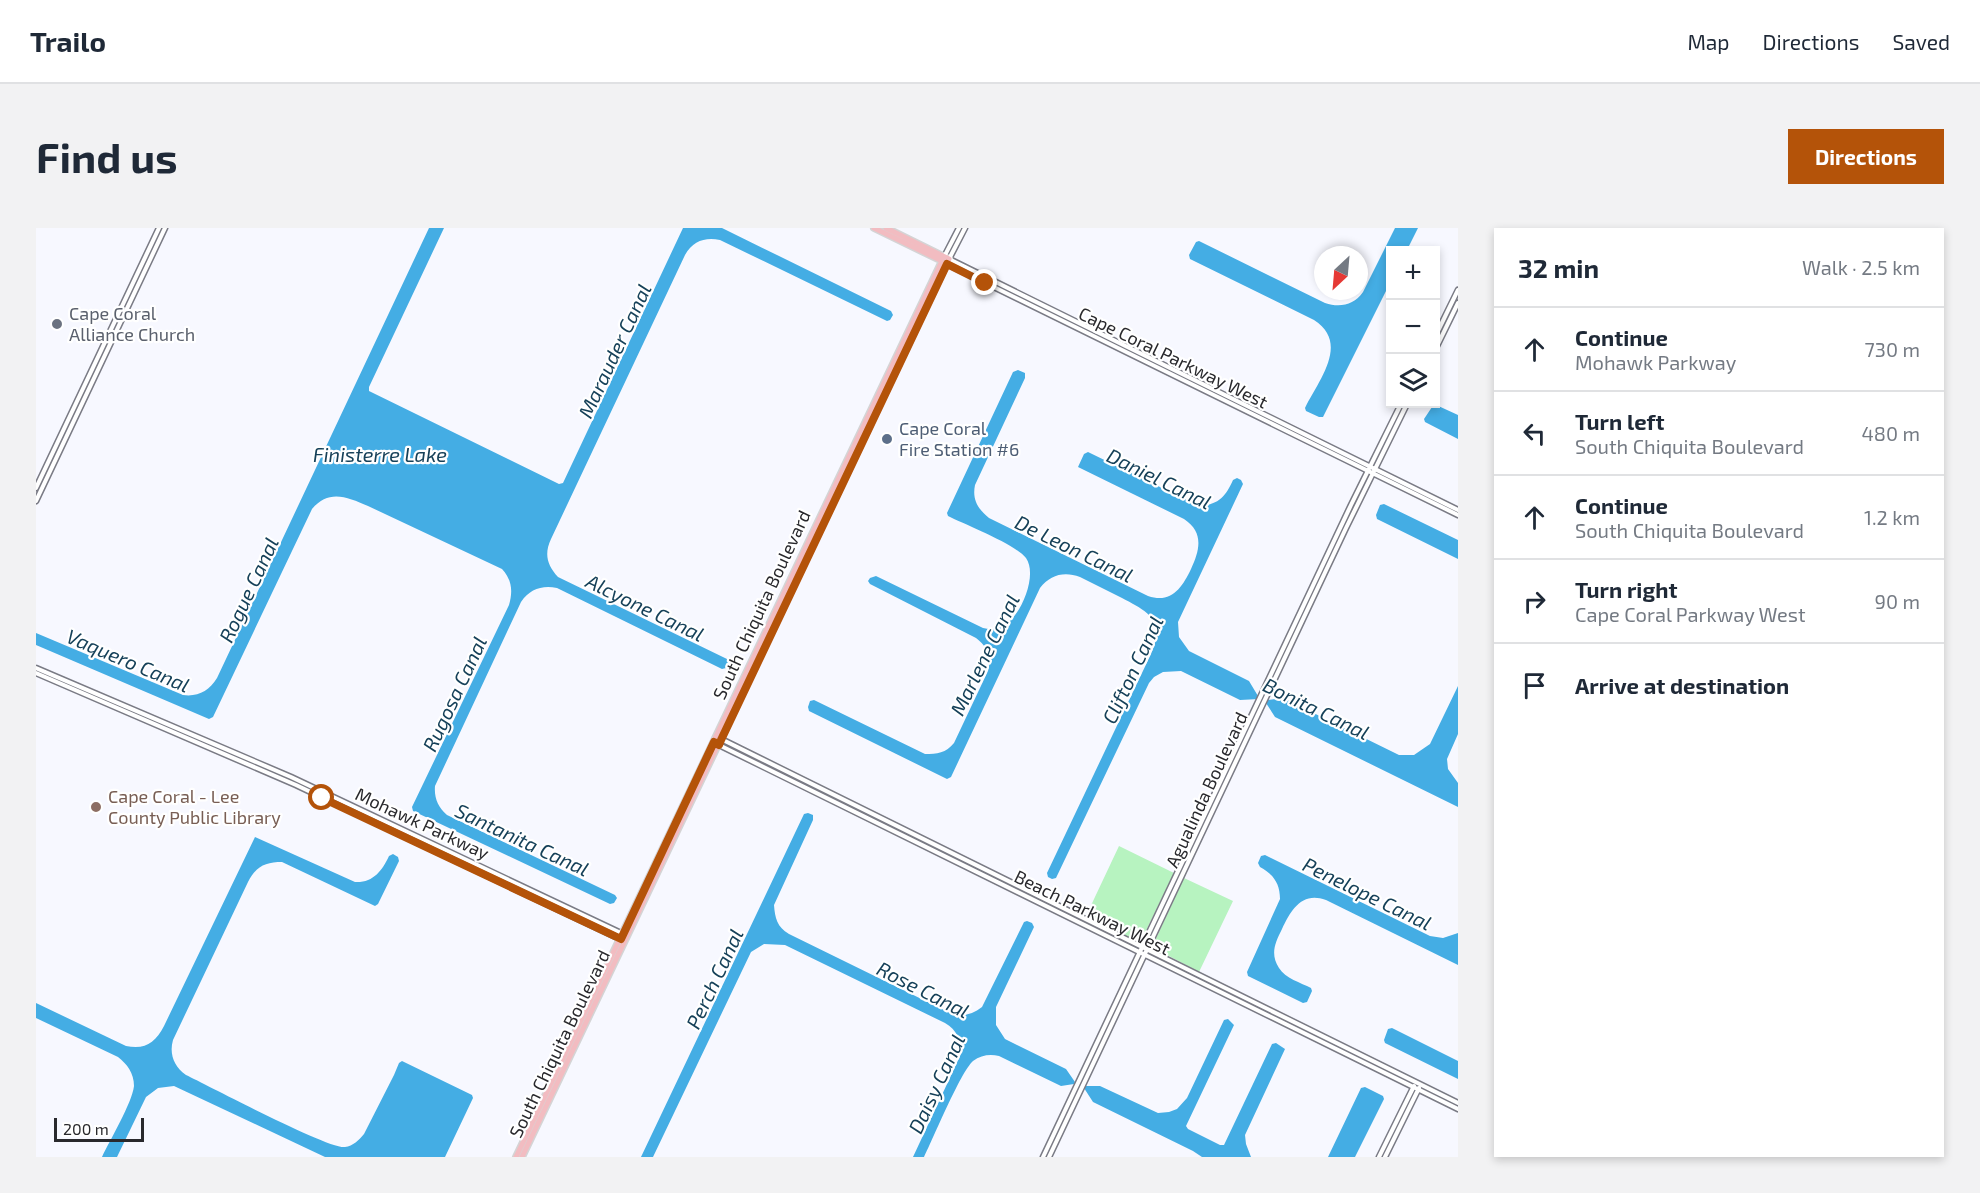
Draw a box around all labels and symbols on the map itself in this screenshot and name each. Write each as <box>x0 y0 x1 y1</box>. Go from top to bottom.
north arrow <box>1314 246 1368 300</box>
route end <box>971 269 997 295</box>
water label: Marauder Canal <box>573 280 656 422</box>
place label: Cape Coral Alliance Church <box>69 302 195 345</box>
street label: Cape Coral Parkway West <box>1075 302 1272 413</box>
marker: Cape Coral Alliance Church <box>50 317 64 331</box>
place label: Cape Coral Fire Station #6 <box>899 417 1019 460</box>
marker: Cape Coral Fire Station #6 <box>880 432 894 446</box>
water label: Finisterre Lake <box>313 442 447 466</box>
water label: Daniel Canal <box>1103 442 1216 514</box>
street label: South Chiquita Boulevard <box>708 507 815 703</box>
water label: De Leon Canal <box>1012 509 1137 587</box>
water label: Rogue Canal <box>213 533 283 646</box>
water label: Alcyone Canal <box>581 568 708 647</box>
water label: Marlene Canal <box>944 590 1024 719</box>
water label: Clifton Canal <box>1097 612 1167 727</box>
water label: Vaquero Canal <box>63 623 194 697</box>
water label: Rugosa Canal <box>417 632 491 755</box>
water label: Bonita Canal <box>1259 672 1373 744</box>
street label: Agualinda Boulevard <box>1160 708 1252 871</box>
street label: Mohawk Parkway <box>352 782 493 864</box>
route start <box>308 784 334 810</box>
place label: Cape Coral - Lee County Public Library <box>108 785 281 828</box>
water label: Santanita Canal <box>452 798 593 881</box>
marker: Cape Coral - Lee County Public Library <box>89 800 103 814</box>
water label: Penelope Canal <box>1299 852 1436 935</box>
street label: Beach Parkway West <box>1011 865 1174 959</box>
water label: Perch Canal <box>680 925 748 1032</box>
street label: South Chiquita Boulevard <box>504 946 614 1141</box>
water label: Rose Canal <box>873 956 974 1023</box>
water label: Daisy Canal <box>903 1030 970 1137</box>
scale bar <box>54 1115 144 1142</box>

